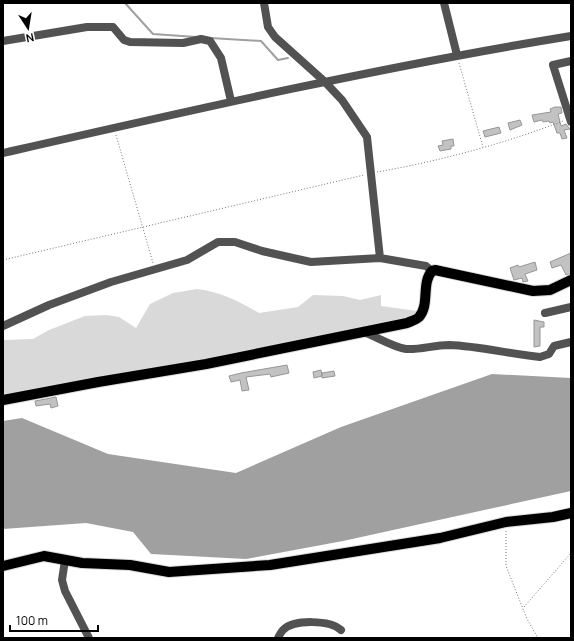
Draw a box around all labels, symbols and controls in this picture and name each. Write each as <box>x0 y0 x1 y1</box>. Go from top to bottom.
north arrow <box>8 8 48 48</box>
text: N <box>25 30 36 46</box>
scale bar <box>10 607 98 633</box>
text: 100 m <box>16 612 48 629</box>

